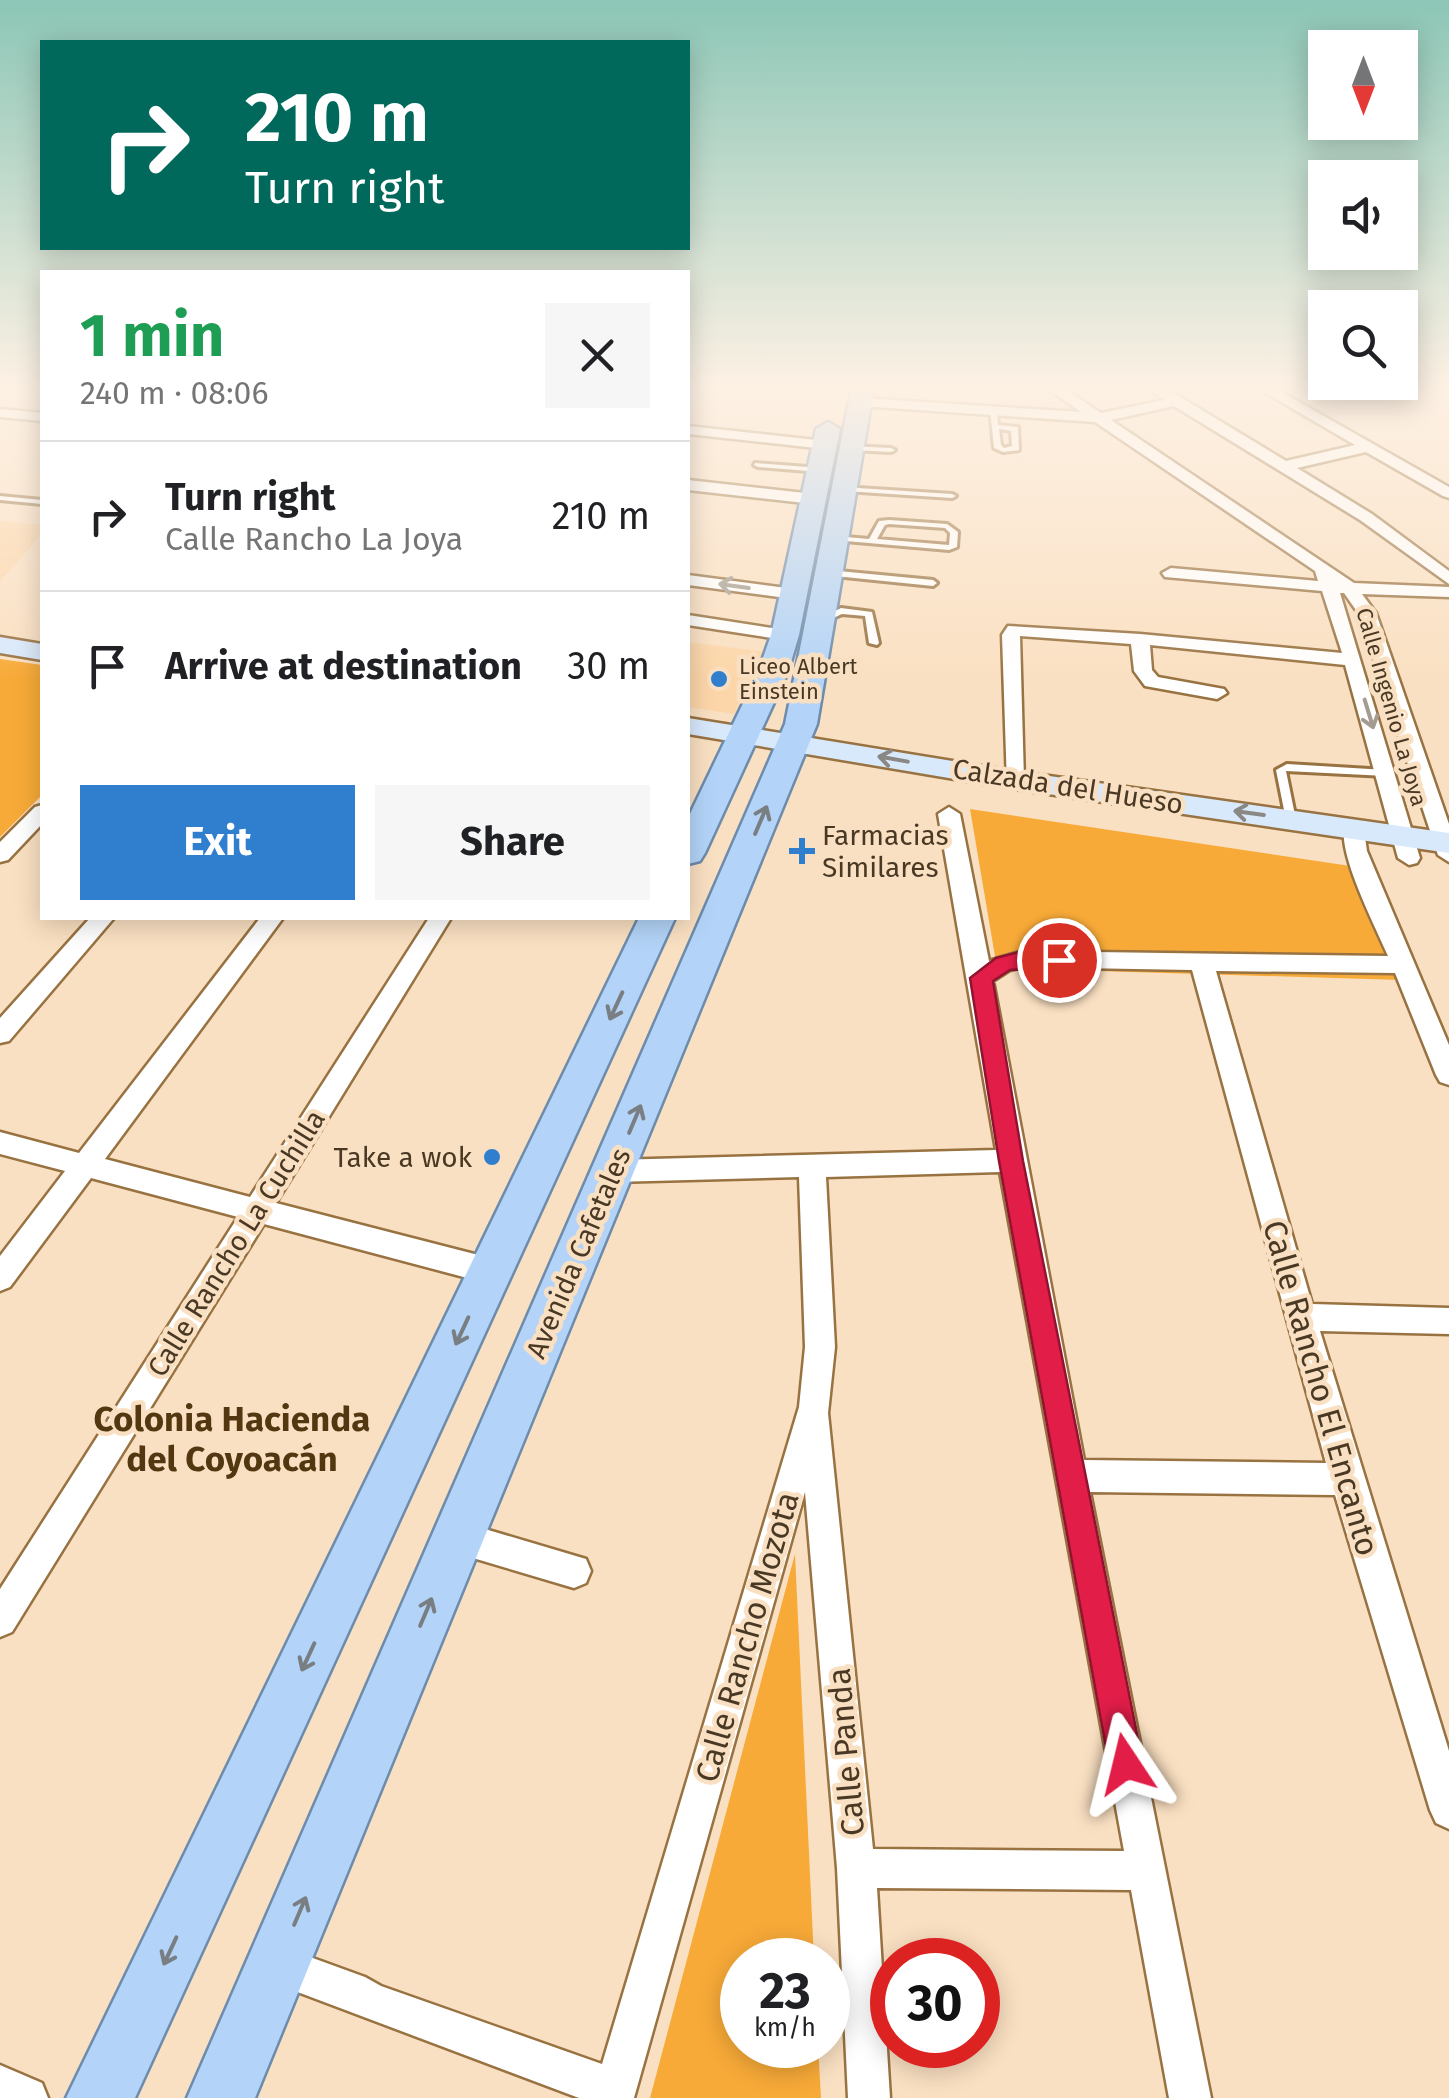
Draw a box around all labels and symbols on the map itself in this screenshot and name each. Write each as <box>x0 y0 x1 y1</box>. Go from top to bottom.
north arrow <box>1308 30 1418 140</box>
one-way arrow <box>718 577 751 595</box>
street label: Calle Ingenio La Joya <box>1350 605 1433 809</box>
place label: Liceo Albert Einstein <box>739 653 858 705</box>
marker: Liceo Albert Einstein <box>708 668 730 690</box>
one-way arrow <box>1361 698 1379 729</box>
one-way arrow <box>877 749 910 768</box>
street label: Calzada del Hueso <box>950 752 1186 821</box>
one-way arrow <box>1233 804 1265 822</box>
one-way arrow <box>753 805 771 836</box>
place label: Farmacias Similares <box>822 819 949 884</box>
marker: Farmacias Similares <box>791 840 813 862</box>
pin <box>1017 918 1102 1003</box>
one-way arrow <box>605 990 624 1020</box>
street label: Calle Rancho La Cuchilla <box>141 1104 332 1383</box>
one-way arrow <box>627 1104 645 1135</box>
place label: Take a wok <box>334 1141 473 1174</box>
street label: Avenida Cafetales <box>519 1143 638 1363</box>
marker: Take a wok <box>481 1146 503 1168</box>
street label: Calle Rancho El Encanto <box>1255 1216 1387 1560</box>
one-way arrow <box>451 1315 470 1345</box>
district label: Colonia Hacienda del Coyoacán <box>94 1398 370 1480</box>
street label: Calle Rancho Mozota <box>687 1487 807 1787</box>
one-way arrow <box>419 1597 437 1628</box>
one-way arrow <box>298 1641 317 1671</box>
street label: Calle Panda <box>820 1666 872 1838</box>
position arrow <box>1074 1712 1178 1816</box>
one-way arrow <box>292 1897 310 1927</box>
one-way arrow <box>159 1935 178 1965</box>
speed limit sign: 30 <box>870 1938 1000 2068</box>

